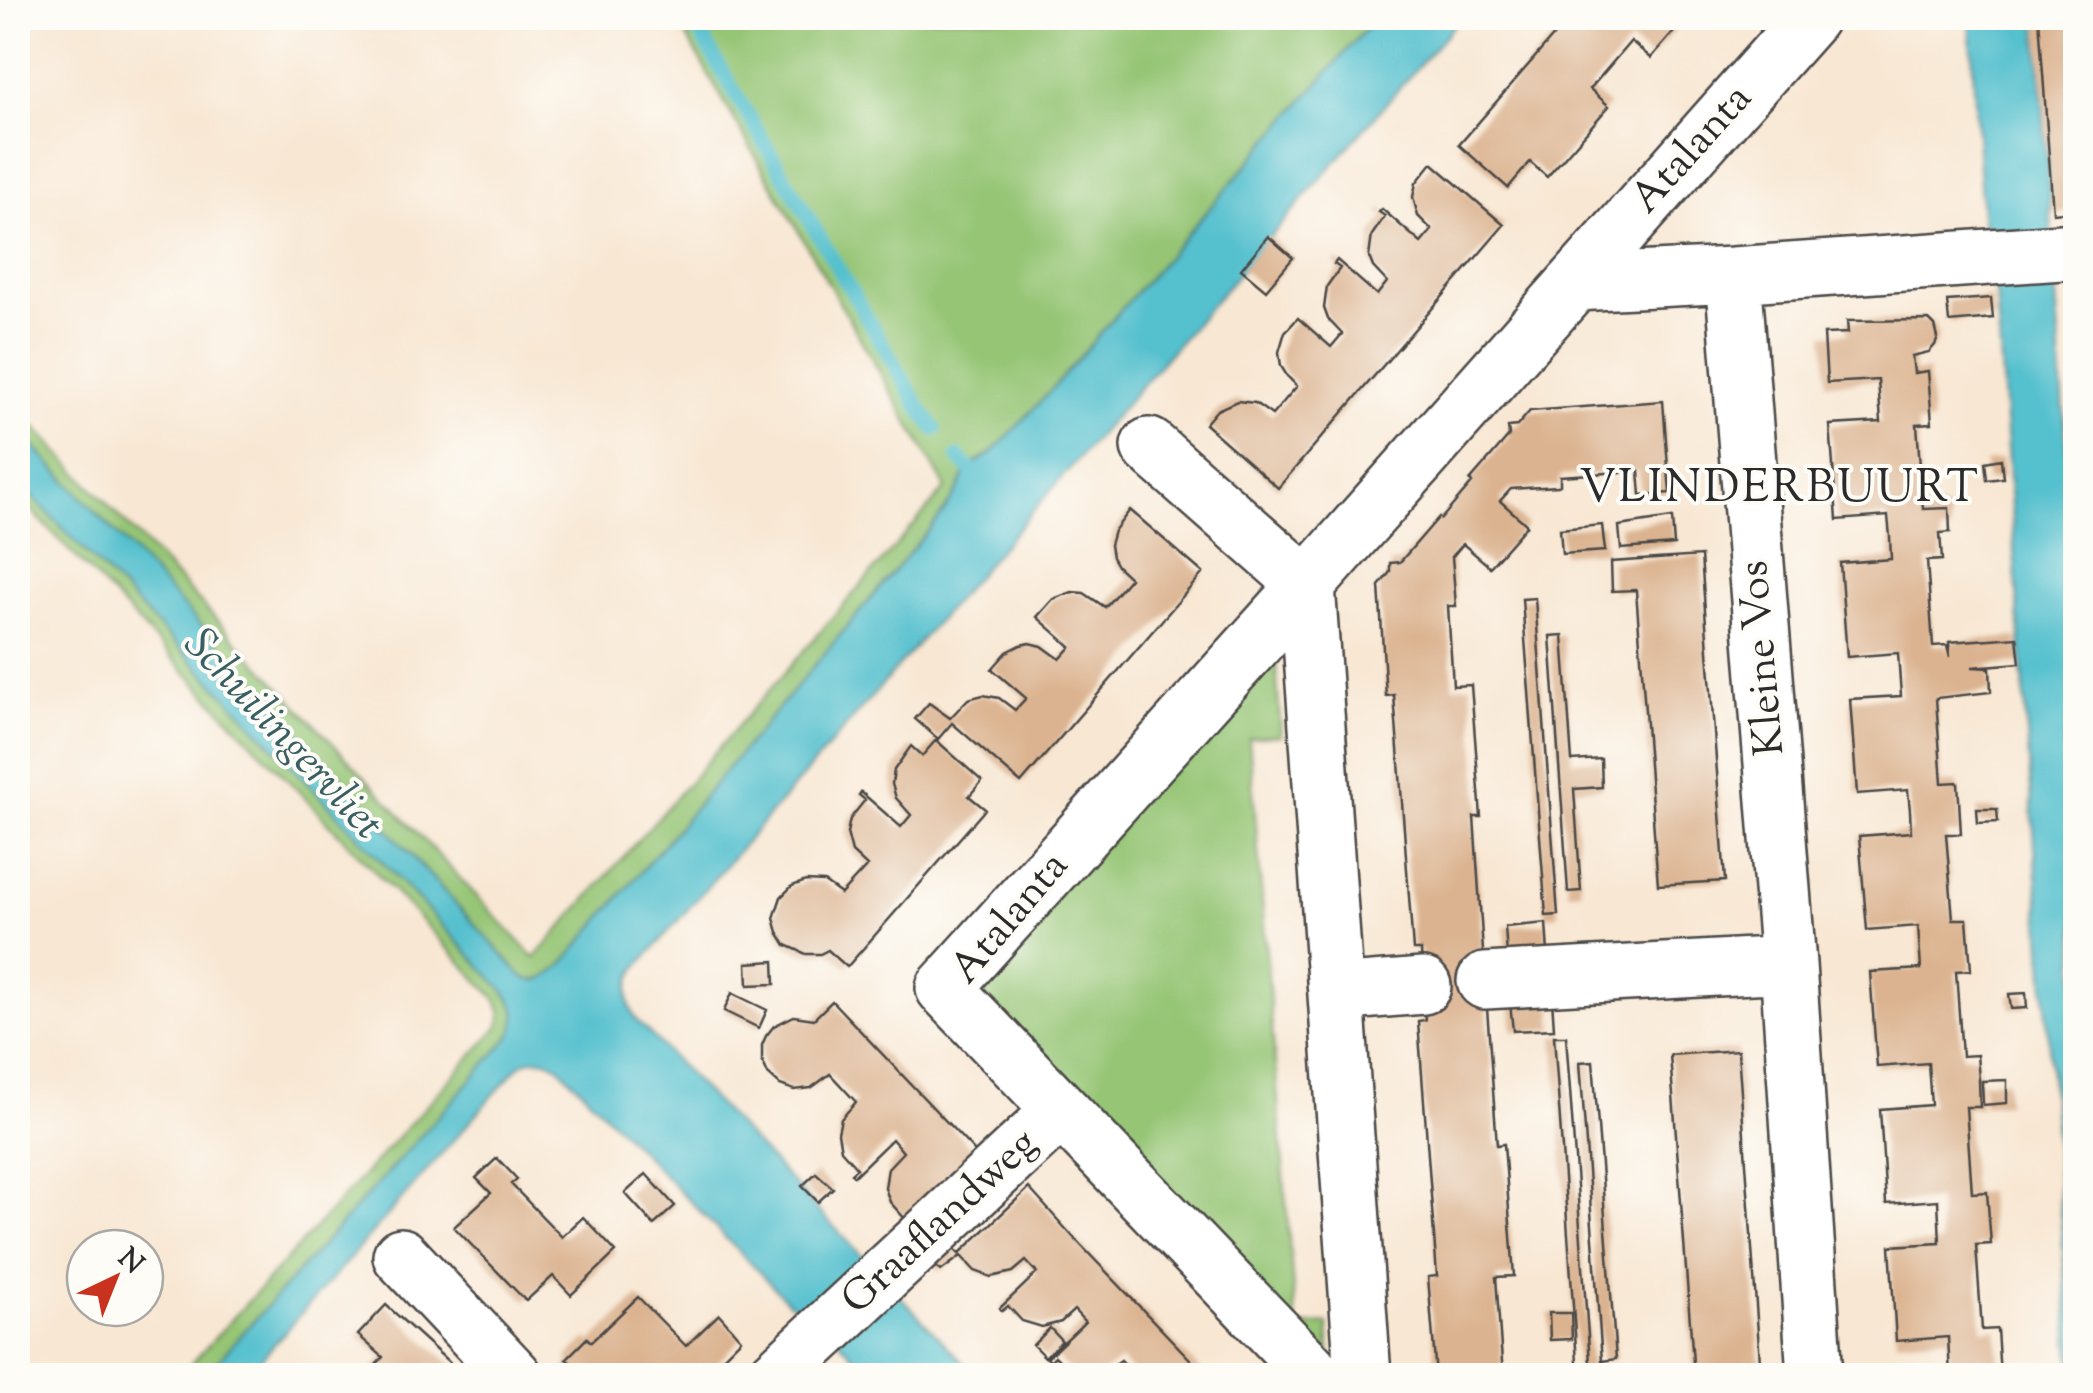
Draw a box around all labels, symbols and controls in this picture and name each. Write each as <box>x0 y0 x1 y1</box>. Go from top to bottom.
street label: Atalanta <box>1618 72 1768 228</box>
district label: VLINDERBUURT <box>1580 458 1980 523</box>
street label: Kleine Vos <box>1726 558 1802 758</box>
water label: Schuilingervliet <box>167 616 397 856</box>
street label: Atalanta <box>938 840 1084 998</box>
street label: Graaflandweg <box>830 1116 1052 1330</box>
north arrow <box>65 1228 165 1328</box>
text: N <box>108 1240 152 1284</box>

